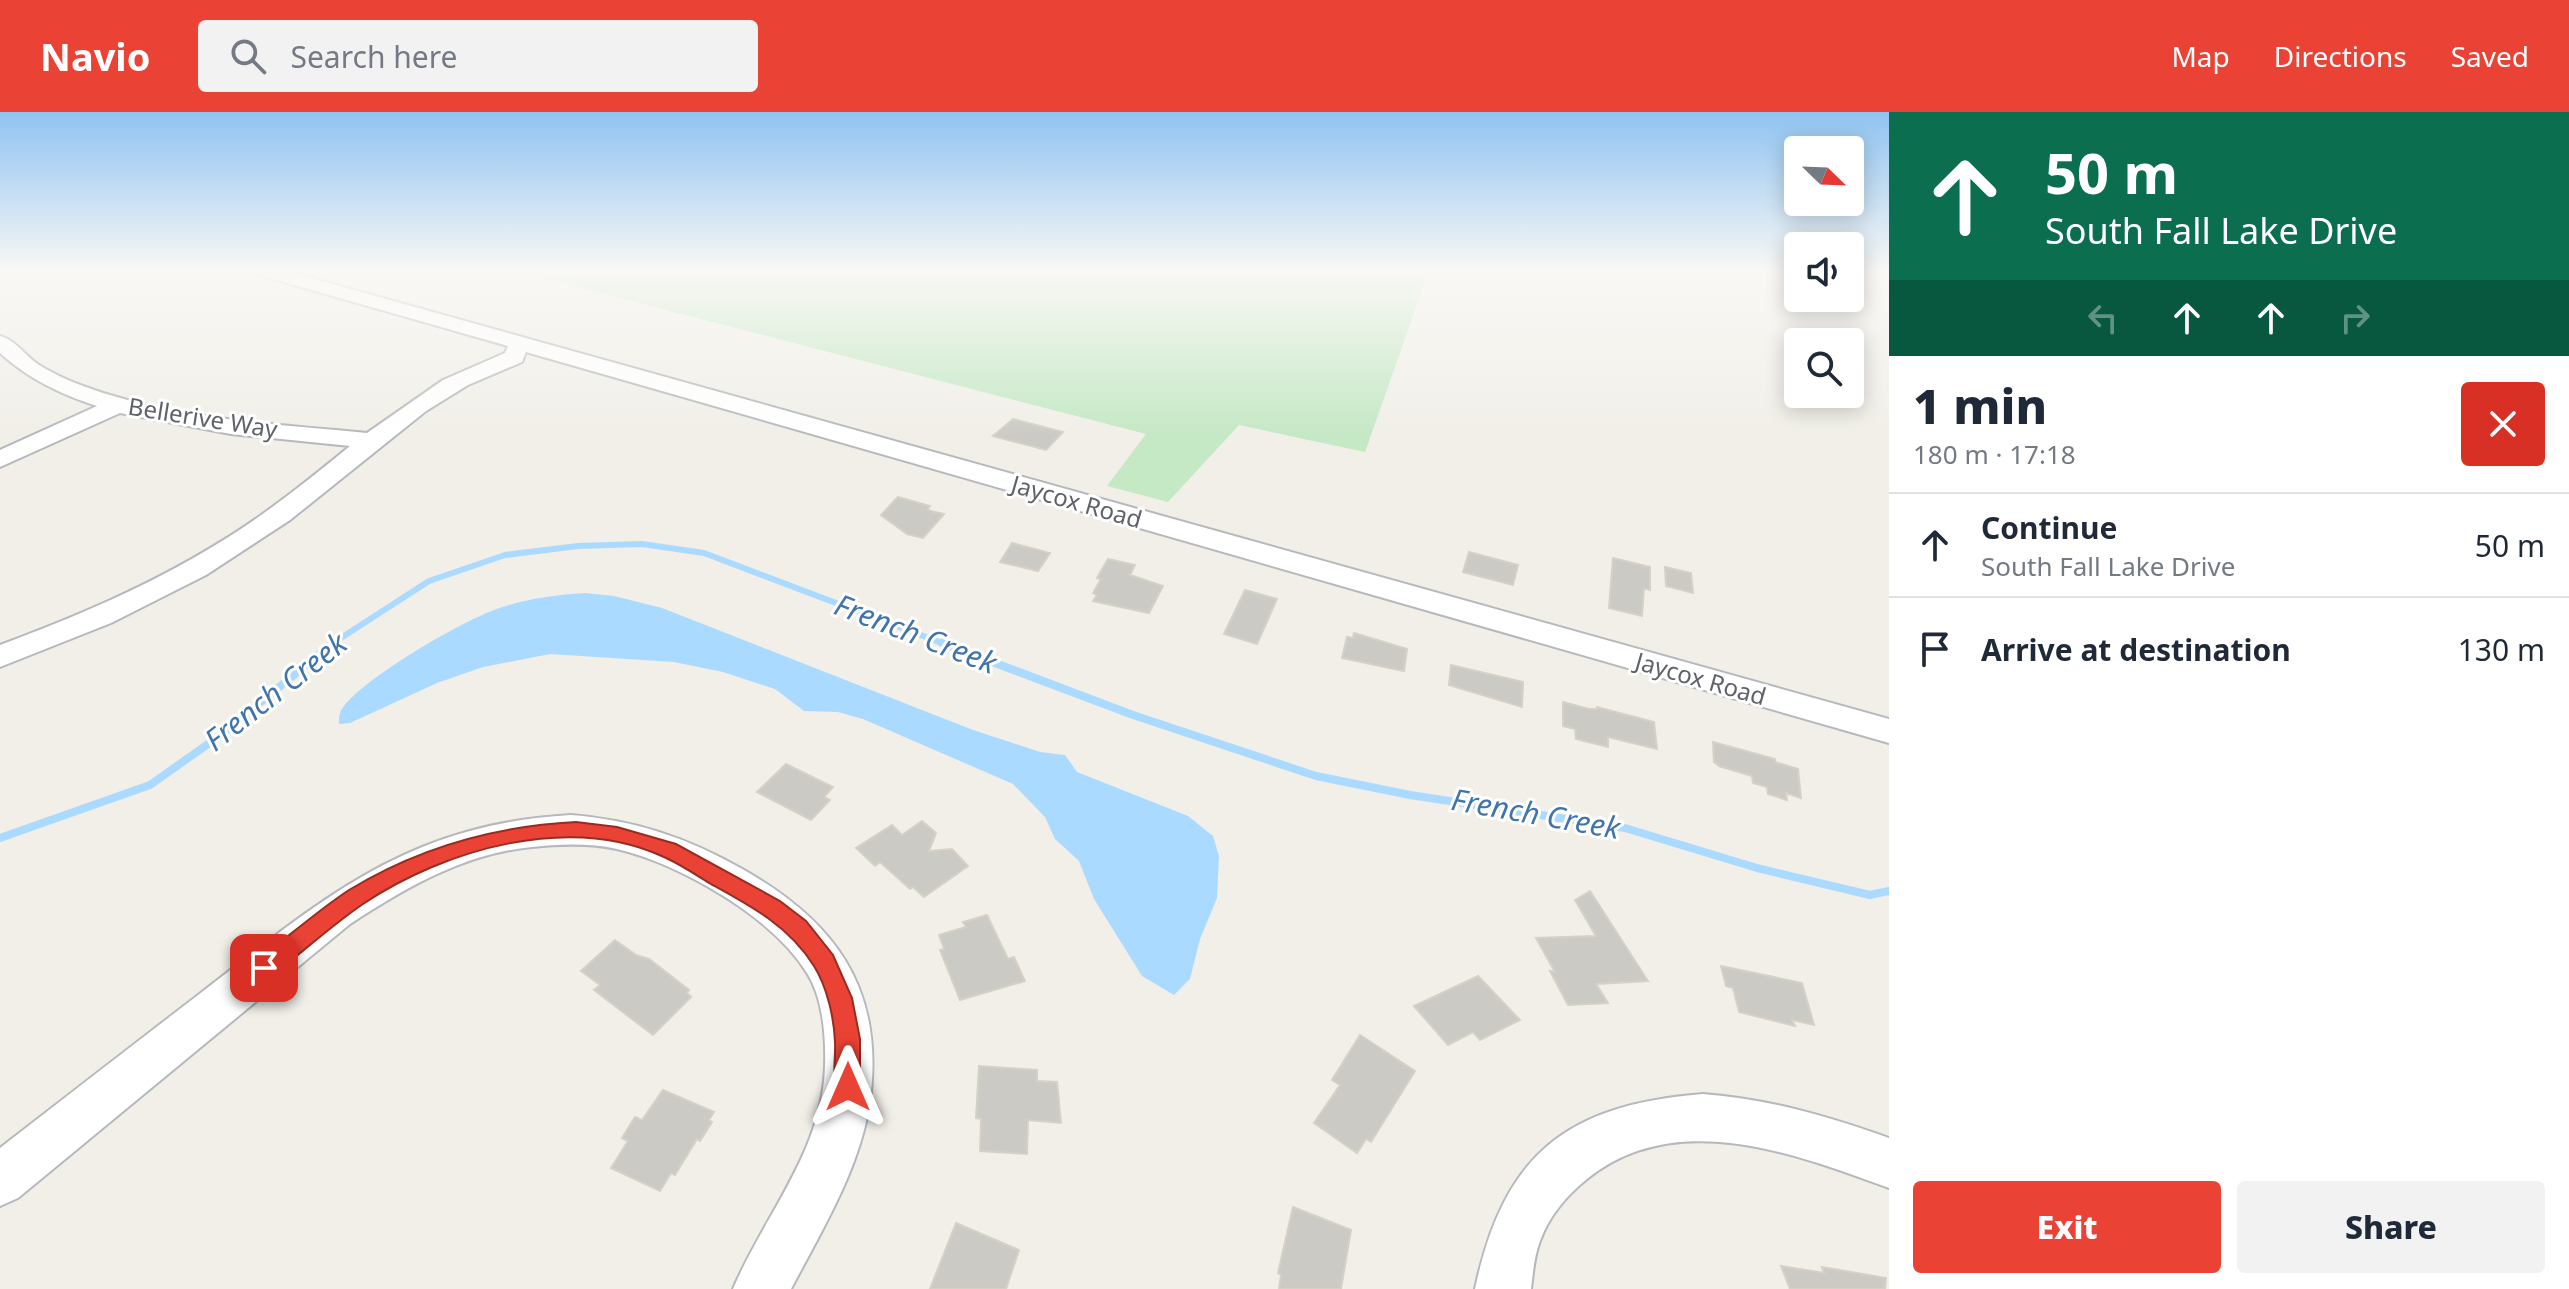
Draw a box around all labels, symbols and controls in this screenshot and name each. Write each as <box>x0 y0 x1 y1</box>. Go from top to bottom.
search box <box>198 20 758 92</box>
text: Navio <box>40 30 150 82</box>
icon: search <box>226 34 270 78</box>
text: Search here <box>290 36 457 77</box>
text: Map <box>2171 37 2230 75</box>
text: Directions <box>2274 37 2407 75</box>
text: Saved <box>2451 37 2529 75</box>
text: 50 m <box>2045 134 2178 210</box>
north arrow <box>1784 136 1864 216</box>
map controls <box>1784 136 1864 408</box>
icon: ahead <box>1913 144 2017 248</box>
text: South Fall Lake Drive <box>2045 206 2397 255</box>
button: sound <box>1784 232 1864 312</box>
icon: left <box>2081 296 2125 340</box>
icon: ahead <box>2165 296 2209 340</box>
icon: ahead <box>2249 296 2293 340</box>
icon: right <box>2333 296 2377 340</box>
button: search <box>1784 328 1864 408</box>
text: 1 min <box>1913 373 2047 438</box>
button: close <box>2461 382 2545 466</box>
street label: Bellerive Way <box>126 389 281 445</box>
text: 180 m · 17:18 <box>1913 436 2076 472</box>
street label: Jaycox Road <box>1006 466 1146 535</box>
text: Continue <box>1981 507 2117 548</box>
icon: ahead <box>1913 523 1957 567</box>
text: 50 m <box>2475 525 2545 566</box>
text: South Fall Lake Drive <box>1981 548 2235 584</box>
water label: French Creek <box>829 583 1004 683</box>
water label: French Creek <box>195 622 356 760</box>
icon: arrive <box>1913 627 1957 671</box>
text: Arrive at destination <box>1981 629 2291 670</box>
text: 130 m <box>2458 629 2545 670</box>
street label: Jaycox Road <box>1630 643 1770 712</box>
water label: French Creek <box>1448 778 1625 848</box>
pin <box>230 934 298 1002</box>
icon: arrive <box>242 946 286 990</box>
position arrow <box>806 1045 890 1129</box>
button: Exit <box>1913 1181 2221 1273</box>
button: Share <box>2237 1181 2545 1273</box>

